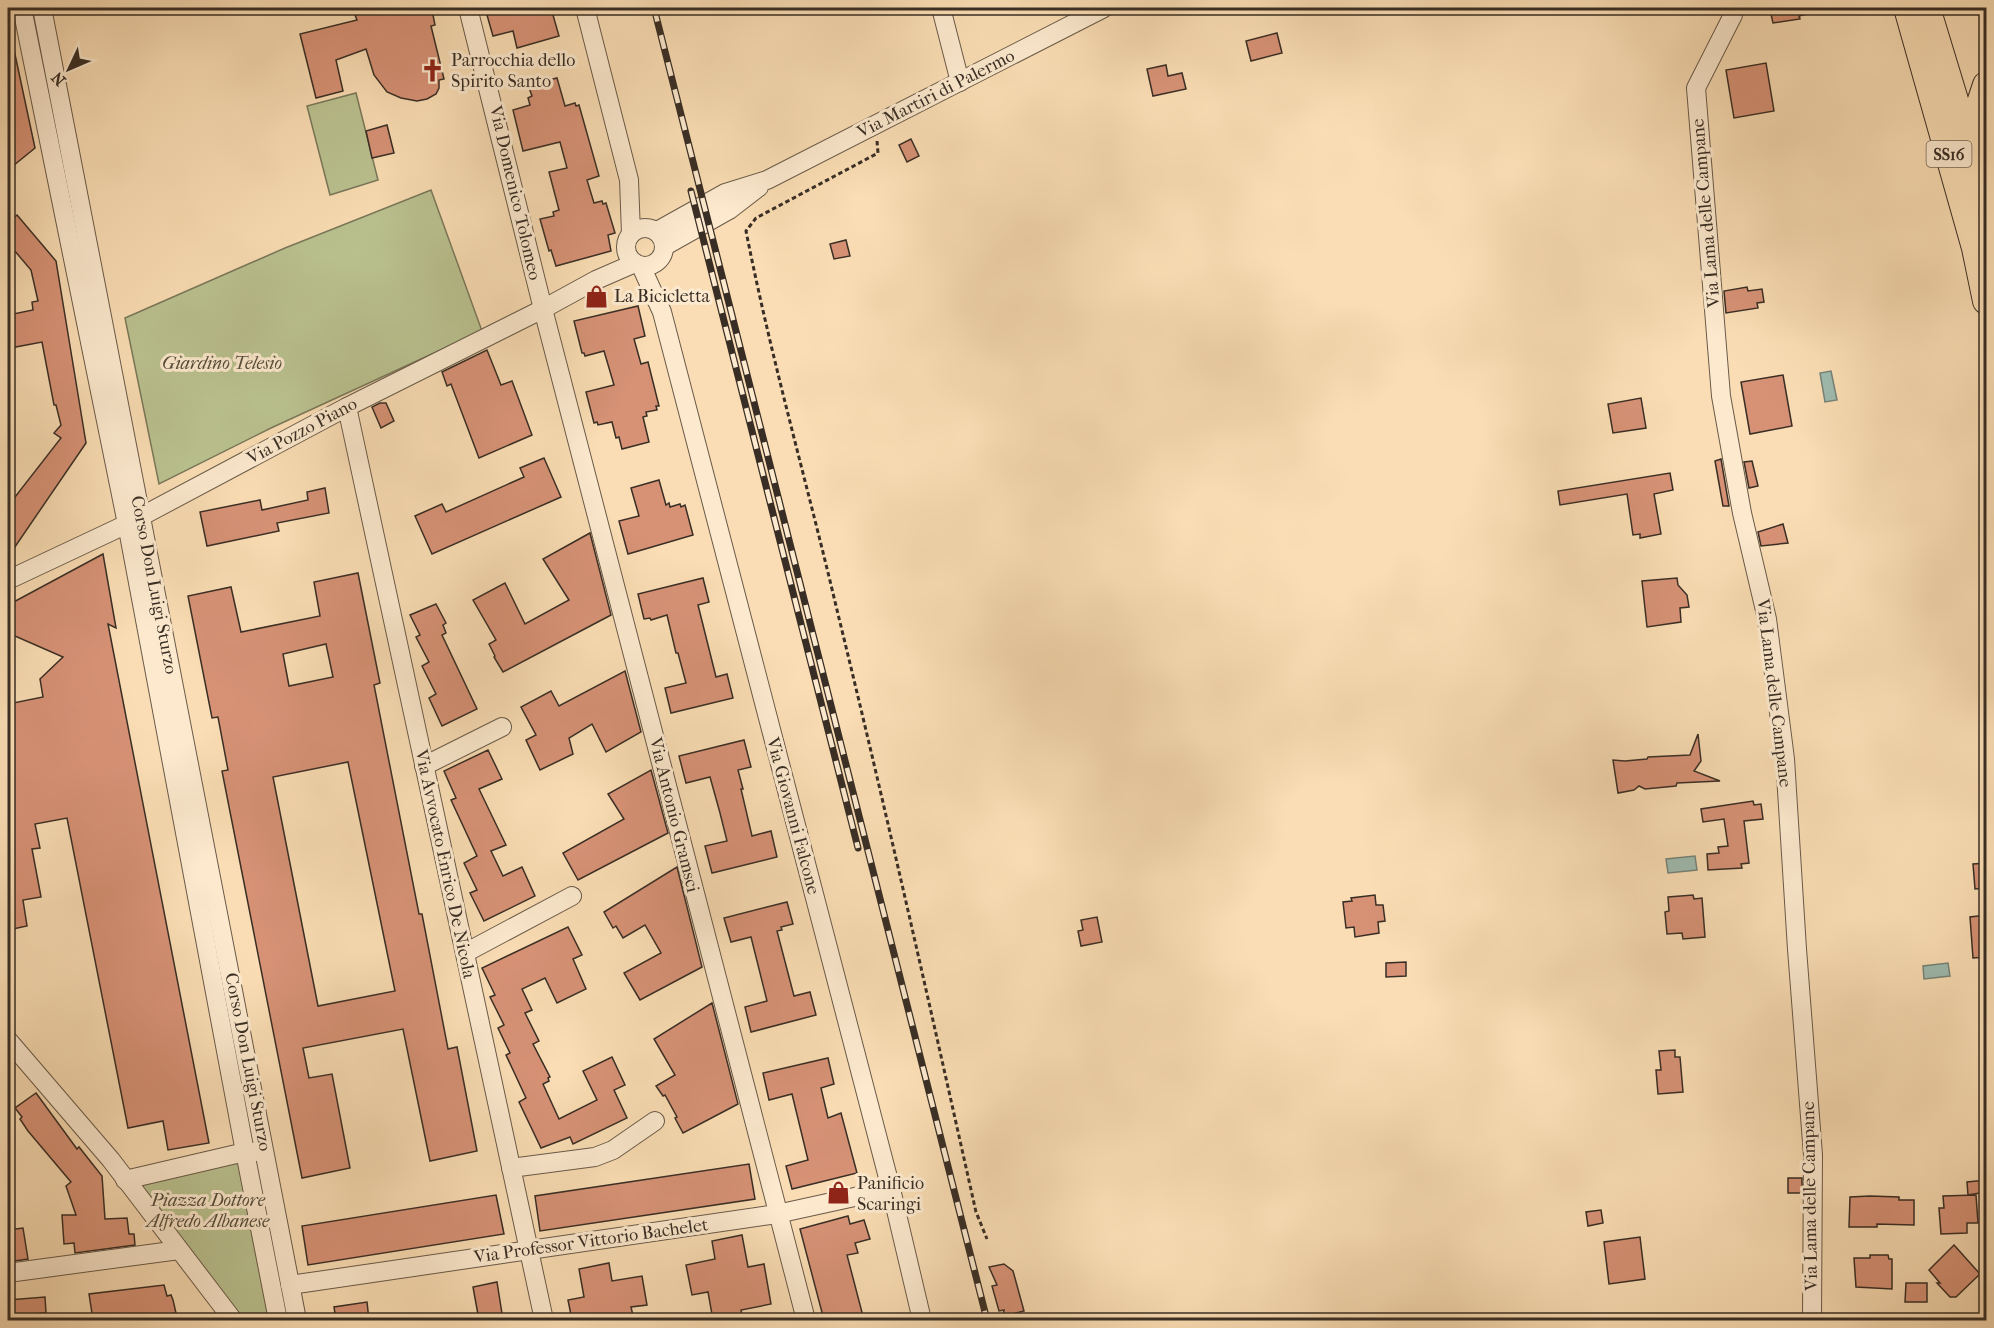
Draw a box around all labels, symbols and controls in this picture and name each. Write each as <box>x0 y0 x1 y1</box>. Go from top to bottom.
north arrow <box>39 39 99 99</box>
street label: Via Martiri di Palermo <box>853 45 1018 143</box>
place label: Parrocchia dello Spirito Santo <box>451 50 575 92</box>
church icon: Parrocchia dello Spirito Santo <box>420 57 446 83</box>
text: N <box>47 67 70 90</box>
street label: Via Domenico Tolomeo <box>484 103 545 282</box>
street label: Via Lama delle Campane <box>1687 118 1725 309</box>
road number: SS16 <box>1926 141 1972 167</box>
shop icon: La Bicicletta <box>583 283 609 309</box>
place label: La Bicicletta <box>614 286 711 307</box>
park label: Giardino Telesio <box>162 353 282 374</box>
street label: Via Pozzo Piano <box>243 393 361 469</box>
street label: Corso Don Luigi Sturzo <box>126 494 182 676</box>
street label: Via Lama delle Campane <box>1752 597 1796 788</box>
street label: Via Antonio Gramsci <box>644 734 704 895</box>
street label: Via Giovanni Falcone <box>762 734 824 897</box>
street label: Via Avvocato Enrico De Nicola <box>410 747 480 981</box>
street label: Corso Don Luigi Sturzo <box>220 971 276 1153</box>
street label: Via Lama delle Campane <box>1798 1101 1822 1292</box>
place label: Panificio Scaringi <box>857 1173 924 1215</box>
shop icon: Panificio Scaringi <box>826 1180 852 1206</box>
park label: Piazza Dottore Alfredo Albanese <box>145 1190 270 1232</box>
street label: Via Professor Vittorio Bachelet <box>472 1214 710 1268</box>

